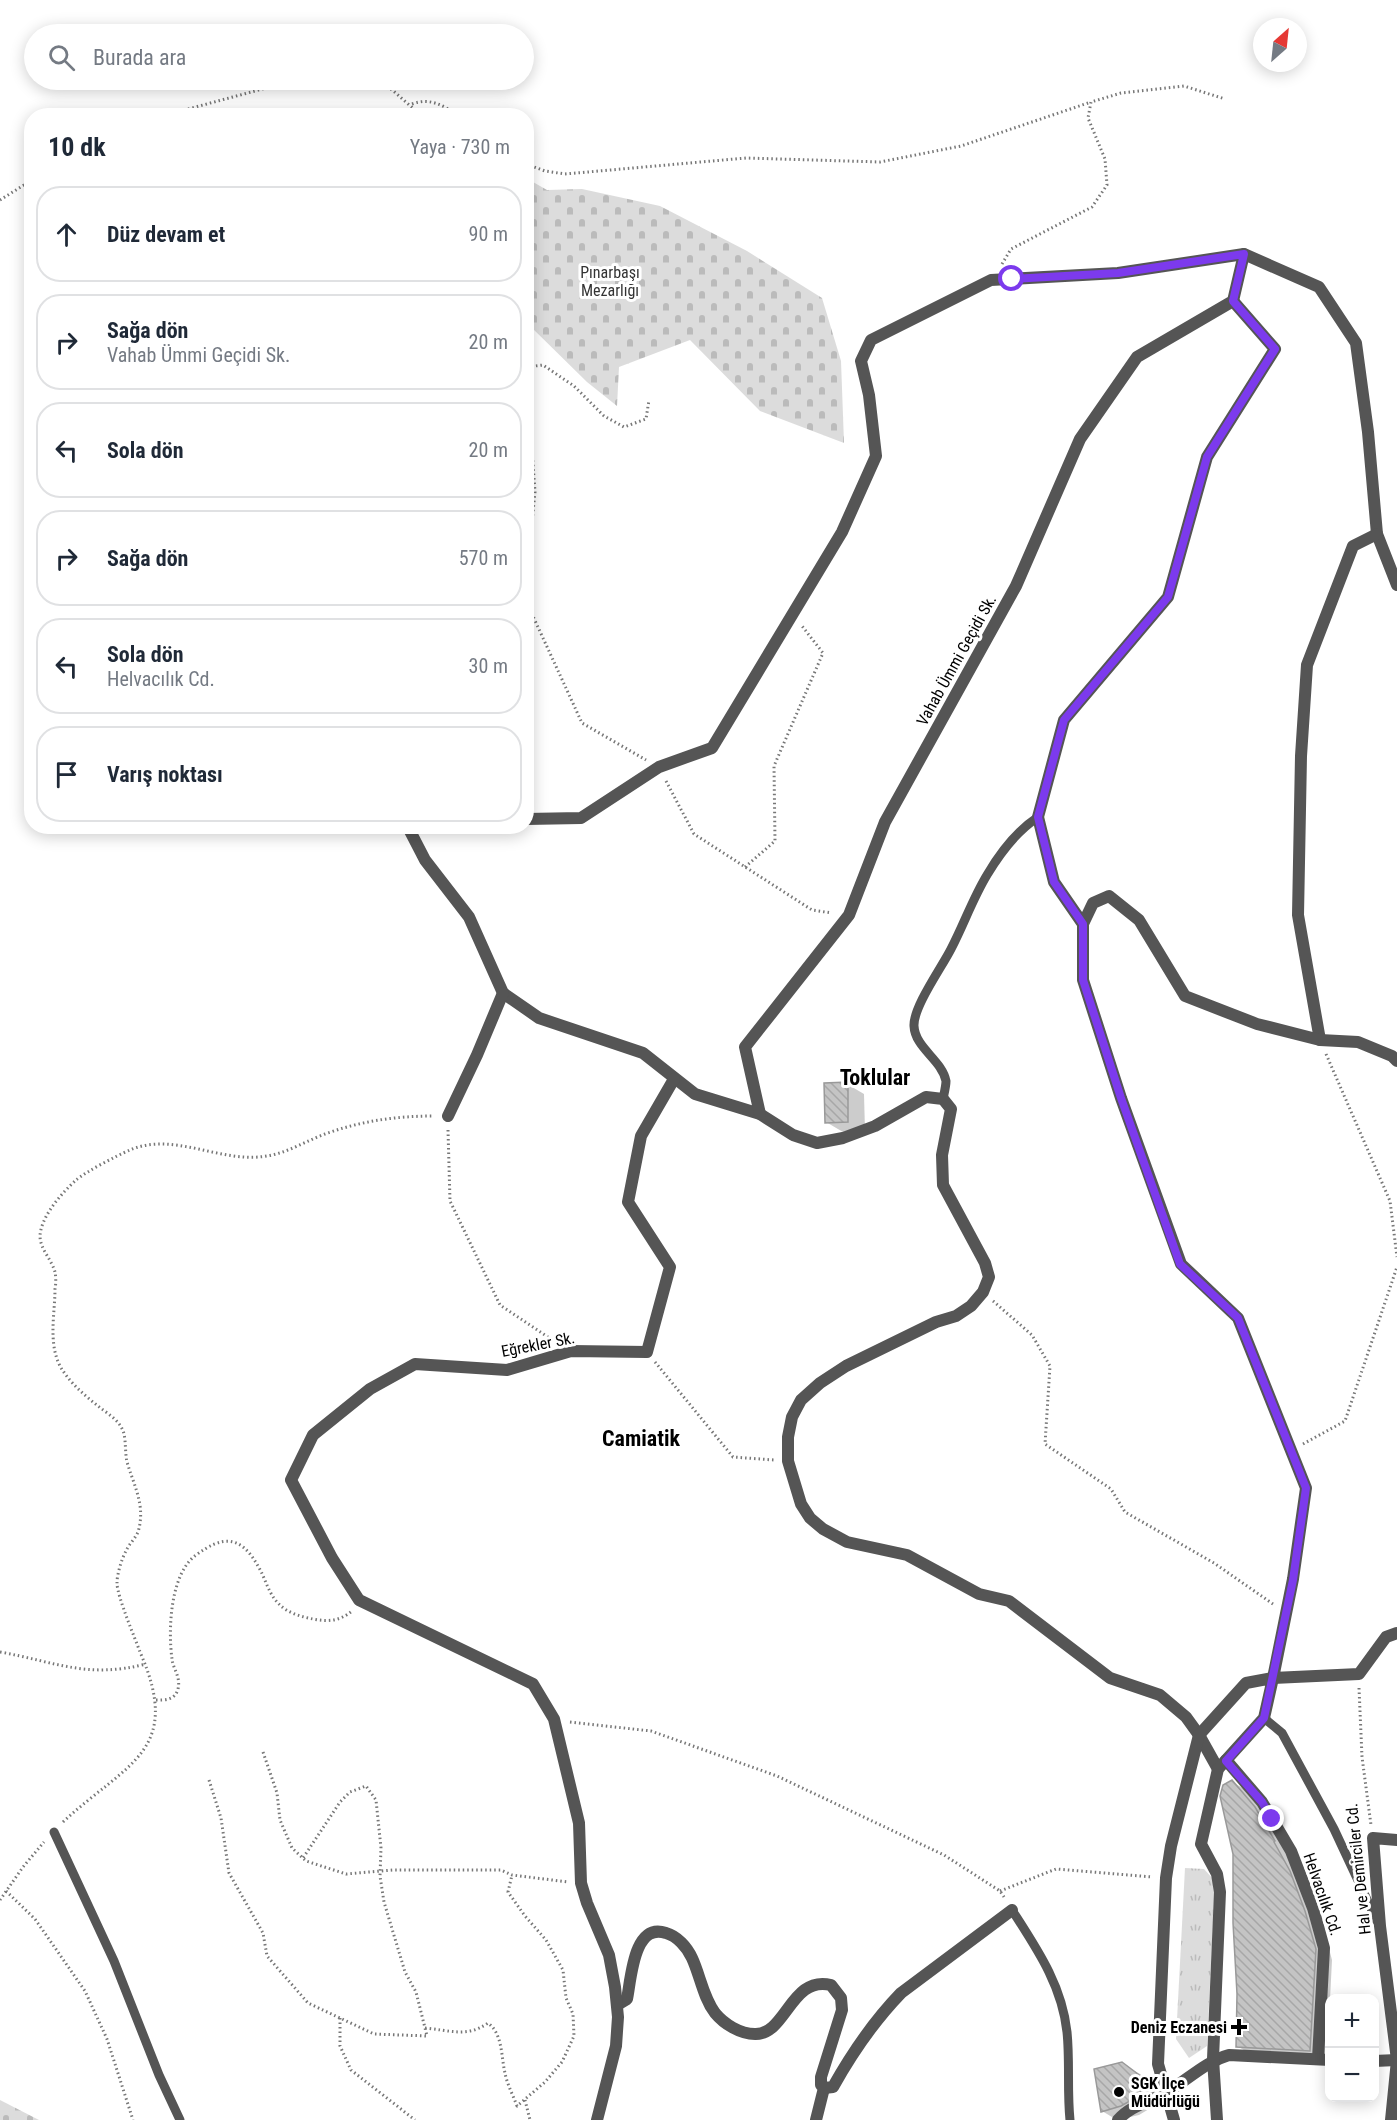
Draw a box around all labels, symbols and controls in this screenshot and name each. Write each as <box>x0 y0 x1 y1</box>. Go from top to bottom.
north arrow <box>1253 18 1307 72</box>
search box <box>24 24 534 90</box>
icon: search <box>45 41 78 74</box>
text: Burada ara <box>93 45 186 70</box>
text: 10 dk <box>48 132 106 162</box>
text: Yaya · 730 m <box>410 135 510 159</box>
icon: ahead <box>50 218 83 251</box>
text: Düz devam et <box>107 222 225 247</box>
text: 90 m <box>469 222 508 246</box>
park label: Pınarbaşı Mezarlığı <box>580 263 640 300</box>
route start <box>998 265 1024 291</box>
text: Sağa dön <box>107 318 188 343</box>
icon: right <box>50 326 83 359</box>
text: 20 m <box>469 330 508 354</box>
text: Vahab Ümmi Geçidi Sk. <box>107 343 290 367</box>
icon: left <box>50 434 83 467</box>
text: Sola dön <box>107 438 183 463</box>
text: 20 m <box>469 438 508 462</box>
icon: right <box>50 542 83 575</box>
text: Sağa dön <box>107 546 188 571</box>
text: 570 m <box>459 546 508 570</box>
street label: Vahab Ümmi Geçidi Sk. <box>913 591 1000 729</box>
text: Sola dön <box>107 642 183 667</box>
icon: left <box>50 650 83 683</box>
text: 30 m <box>469 654 508 678</box>
text: Helvacılık Cd. <box>107 667 215 691</box>
icon: arrive <box>50 758 83 791</box>
text: Varış noktası <box>107 762 223 787</box>
district label: Toklular <box>840 1065 910 1090</box>
street label: Eğrekler Sk. <box>500 1328 577 1361</box>
district label: Camiatik <box>602 1426 680 1451</box>
street label: Hal ve Demirciler Cd. <box>1342 1802 1375 1936</box>
route end <box>1258 1805 1284 1831</box>
street label: Helvacılık Cd. <box>1300 1850 1346 1938</box>
map controls <box>1325 1994 1379 2102</box>
button: + <box>1325 1994 1379 2048</box>
place label: Deniz Eczanesi <box>1131 2018 1227 2037</box>
marker: Deniz Eczanesi <box>1232 2020 1246 2034</box>
button: − <box>1325 2048 1379 2102</box>
place label: SGK İlçe Müdürlüğü <box>1131 2074 1200 2111</box>
marker: SGK İlçe Müdürlüğü <box>1112 2085 1126 2099</box>

